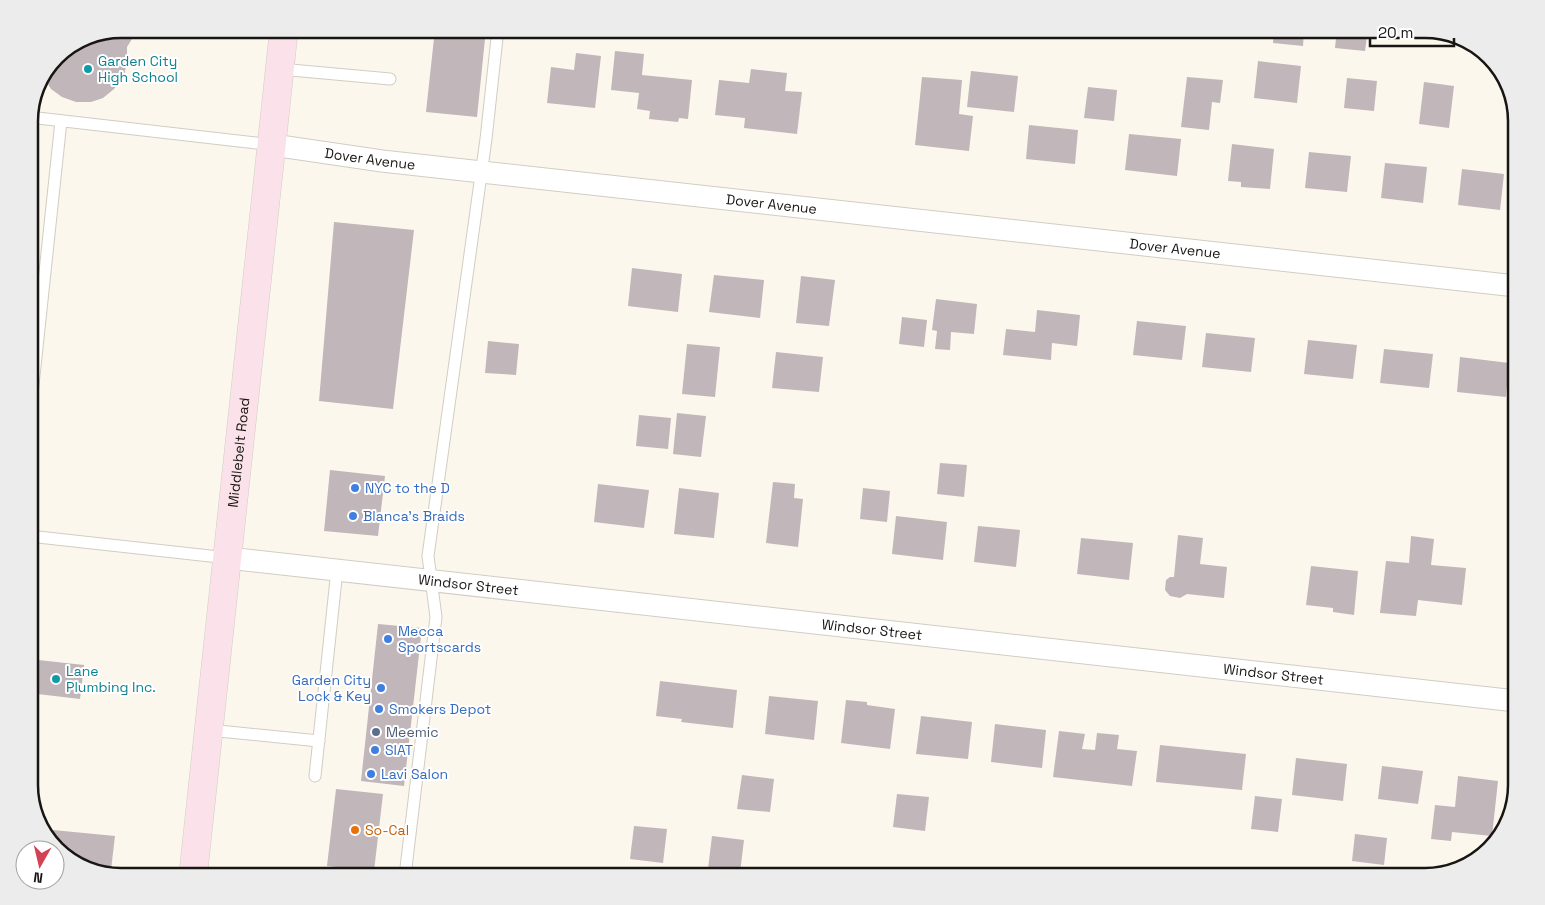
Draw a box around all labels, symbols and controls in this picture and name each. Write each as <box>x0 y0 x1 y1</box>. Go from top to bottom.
scale bar <box>1370 15 1454 47</box>
text: 20 m <box>1378 23 1413 42</box>
place label: Garden City High School <box>98 52 178 86</box>
marker: Garden City High School <box>82 63 94 75</box>
street label: Dover Avenue <box>323 144 416 174</box>
street label: Dover Avenue <box>725 190 818 218</box>
street label: Dover Avenue <box>1129 234 1221 262</box>
street label: Middlebelt Road <box>224 396 253 508</box>
place label: NYC to the D <box>365 479 450 497</box>
marker: NYC to the D <box>349 482 361 494</box>
place label: Blanca's Braids <box>363 507 465 525</box>
marker: Blanca's Braids <box>347 510 359 522</box>
street label: Windsor Street <box>417 570 520 599</box>
street label: Windsor Street <box>821 615 923 644</box>
place label: Mecca Sportscards <box>398 622 481 656</box>
marker: Mecca Sportscards <box>382 633 394 645</box>
street label: Windsor Street <box>1222 660 1325 689</box>
place label: Lane Plumbing Inc. <box>66 662 156 696</box>
place label: Garden City Lock & Key <box>292 671 371 705</box>
marker: Lane Plumbing Inc. <box>50 673 62 685</box>
marker: Garden City Lock & Key <box>375 682 387 694</box>
place label: Smokers Depot <box>389 700 491 718</box>
marker: Smokers Depot <box>373 703 385 715</box>
place label: Meemic <box>386 723 439 741</box>
marker: Meemic <box>370 726 382 738</box>
place label: SIAT <box>385 741 413 759</box>
marker: SIAT <box>369 744 381 756</box>
place label: Lavi Salon <box>381 765 448 783</box>
marker: Lavi Salon <box>365 768 377 780</box>
place label: So-Cal <box>365 821 409 839</box>
marker: So-Cal <box>349 824 361 836</box>
north arrow <box>15 840 65 890</box>
text: N <box>32 868 44 887</box>

